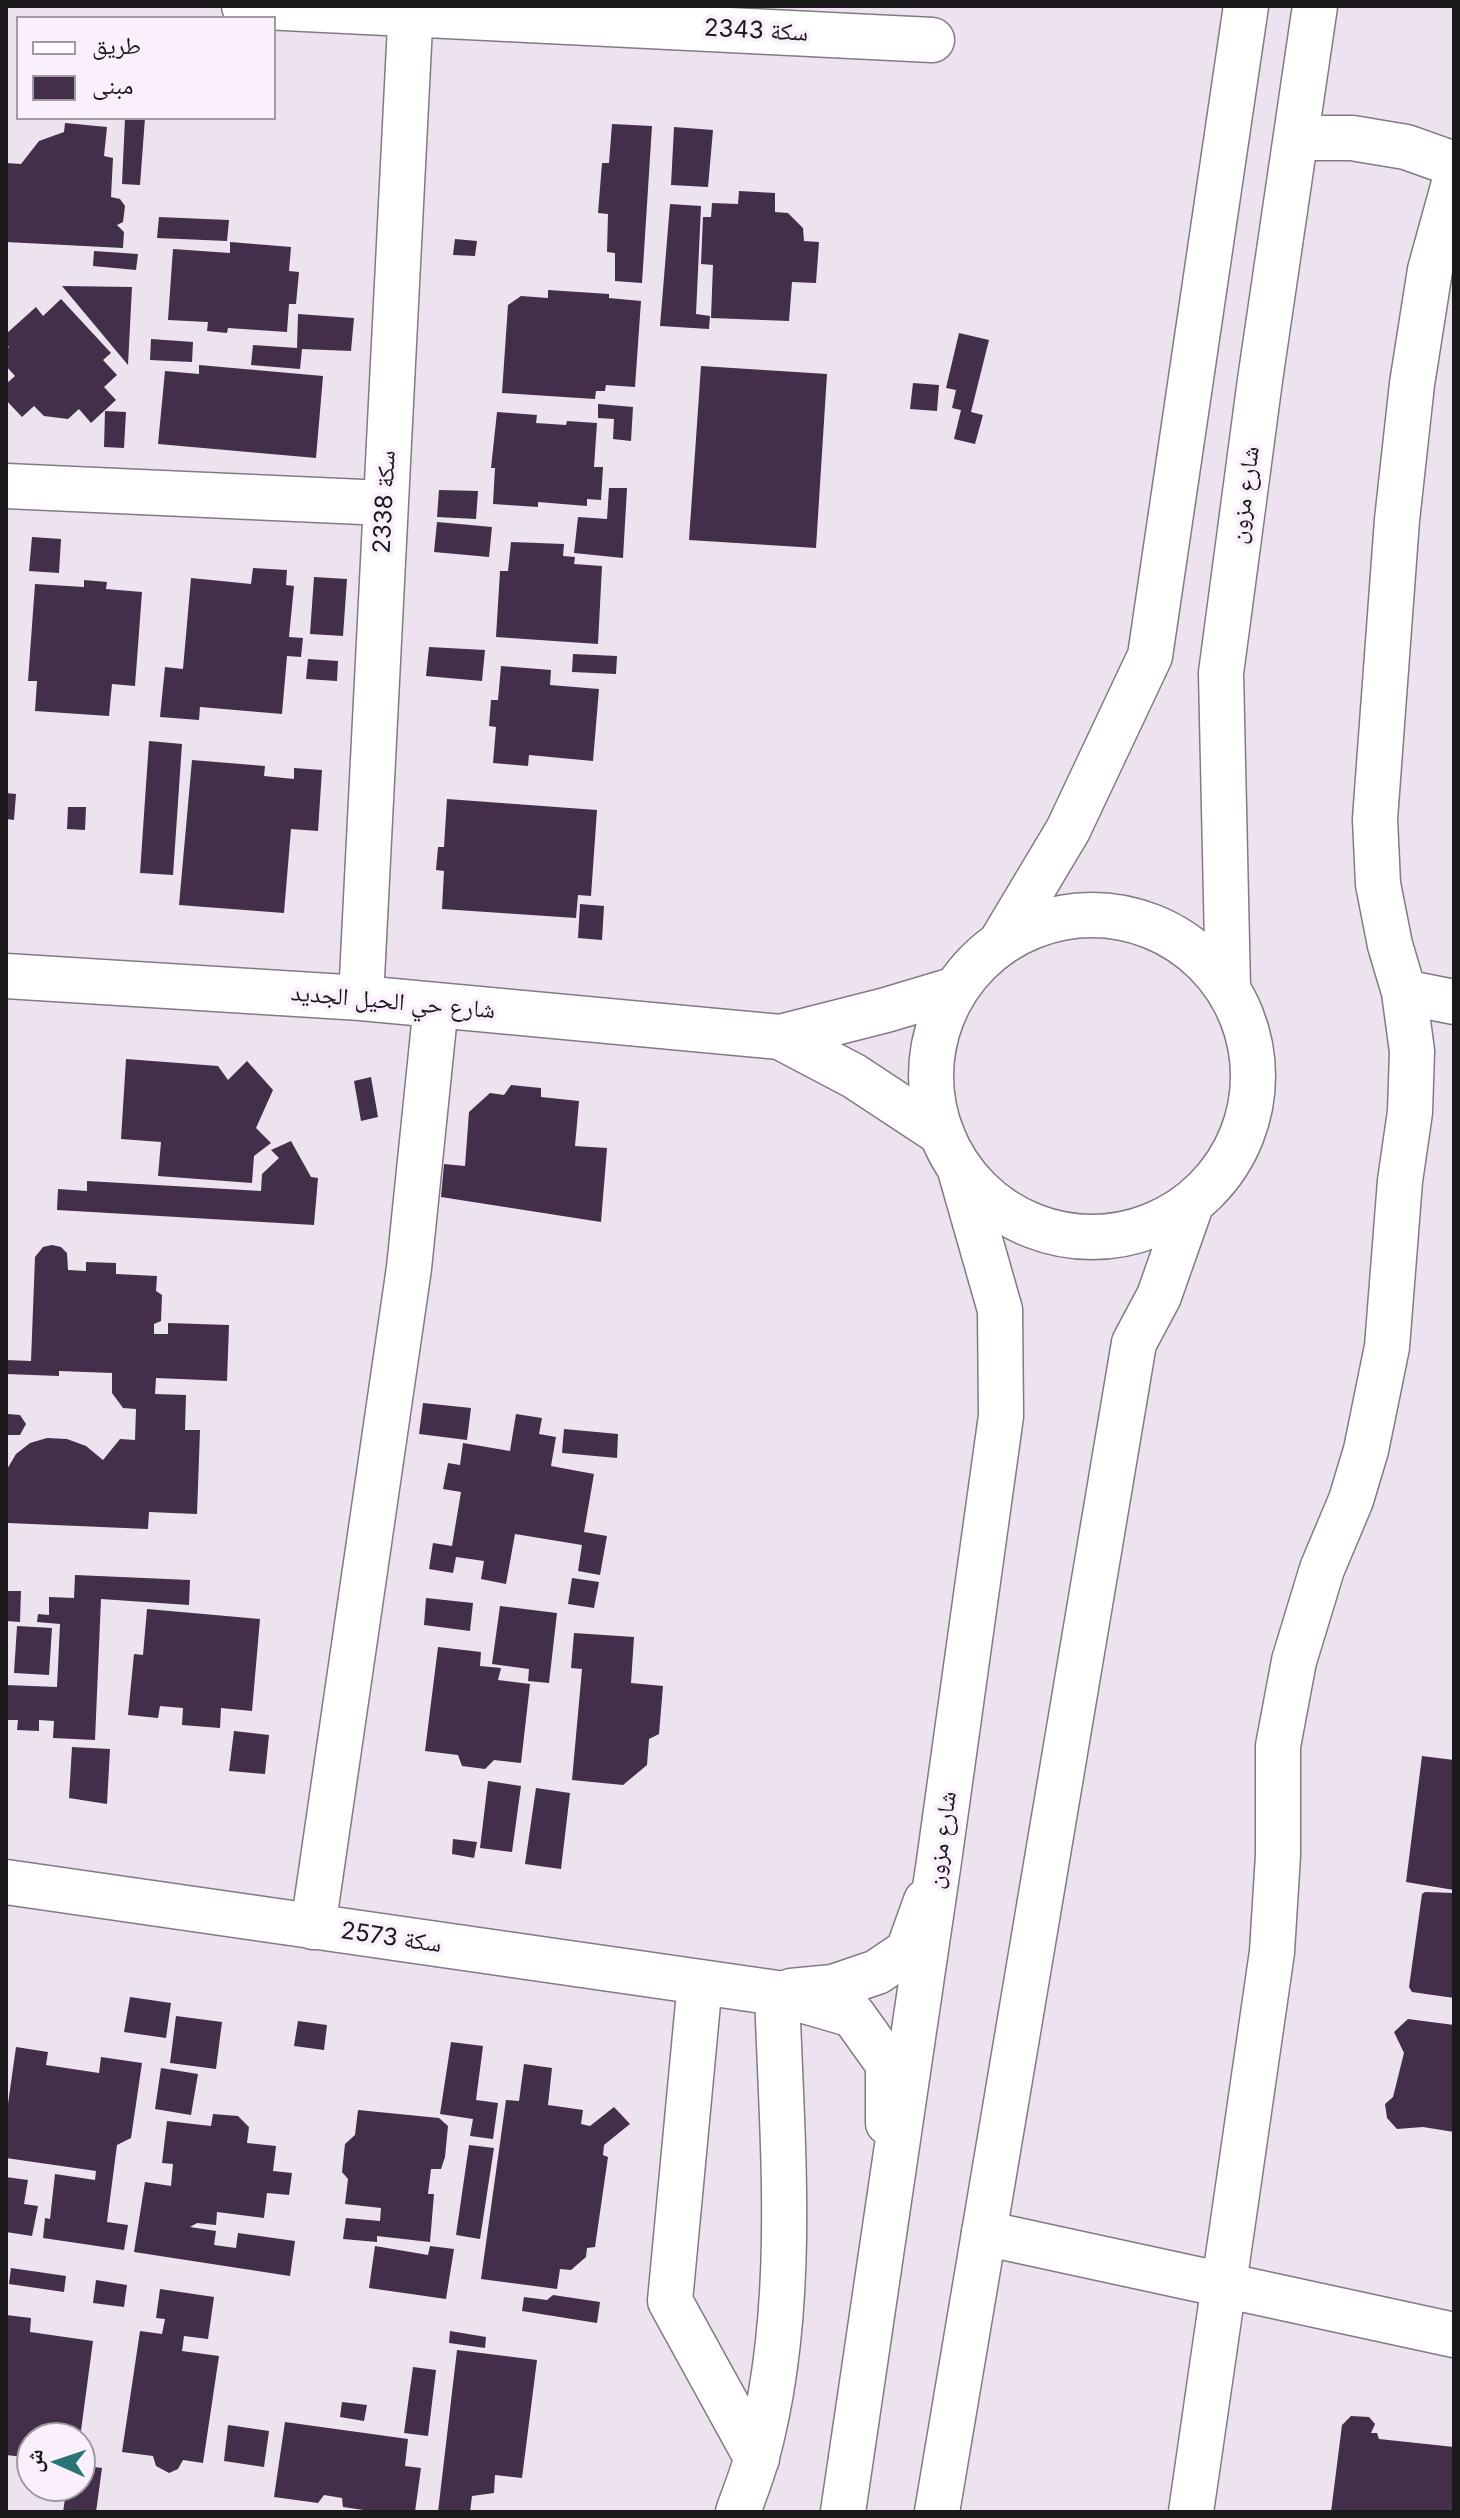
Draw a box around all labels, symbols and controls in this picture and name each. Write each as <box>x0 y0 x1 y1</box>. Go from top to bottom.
street label: سكة 2343 <box>703 14 809 48</box>
legend <box>16 16 276 120</box>
text: طريق <box>92 31 141 60</box>
text: مبنى <box>92 71 133 100</box>
street label: شارع مزون <box>1224 444 1266 546</box>
street label: سكة 2338 <box>368 450 402 554</box>
street label: شارع حي الحيل الجديد <box>290 979 496 1025</box>
street label: شارع مزون <box>921 1789 963 1891</box>
street label: سكة 2573 <box>339 1917 443 1959</box>
north arrow <box>16 2422 96 2502</box>
text: ش <box>20 2449 48 2473</box>

